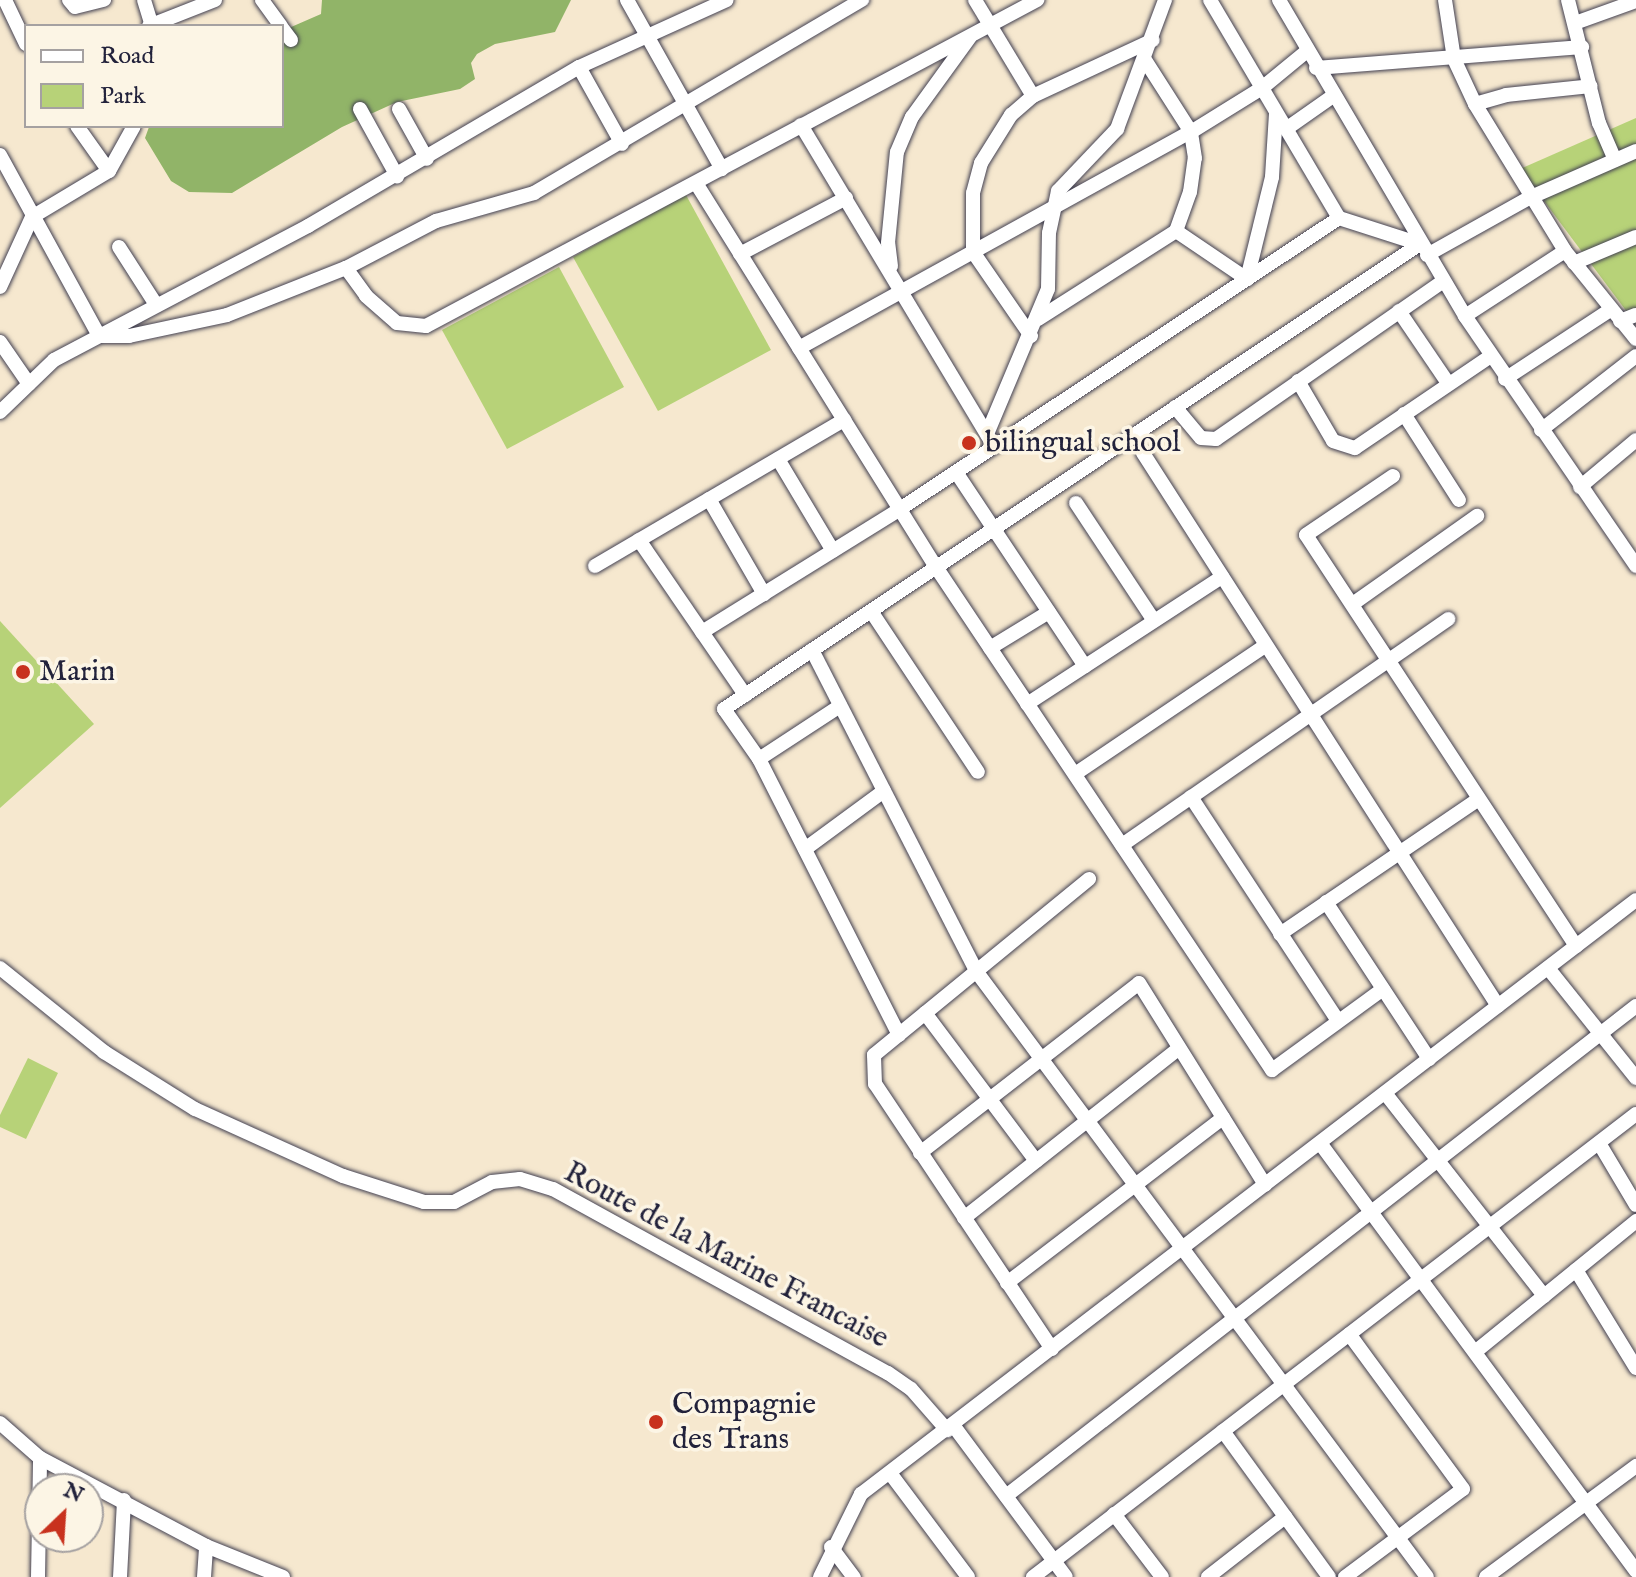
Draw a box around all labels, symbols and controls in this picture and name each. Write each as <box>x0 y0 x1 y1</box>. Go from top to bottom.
legend <box>24 24 284 128</box>
text: Road <box>100 41 154 72</box>
text: Park <box>100 81 146 112</box>
place label: bilingual school <box>985 425 1180 461</box>
marker: bilingual school <box>960 434 978 452</box>
place label: Marin <box>39 654 115 690</box>
marker: Marin <box>14 663 32 681</box>
street label: Route de la Marine Francaise <box>558 1155 894 1357</box>
place label: Compagnie des Trans <box>672 1387 816 1458</box>
marker: Compagnie des Trans <box>647 1413 665 1431</box>
north arrow <box>24 1473 104 1553</box>
text: N <box>59 1476 88 1510</box>

